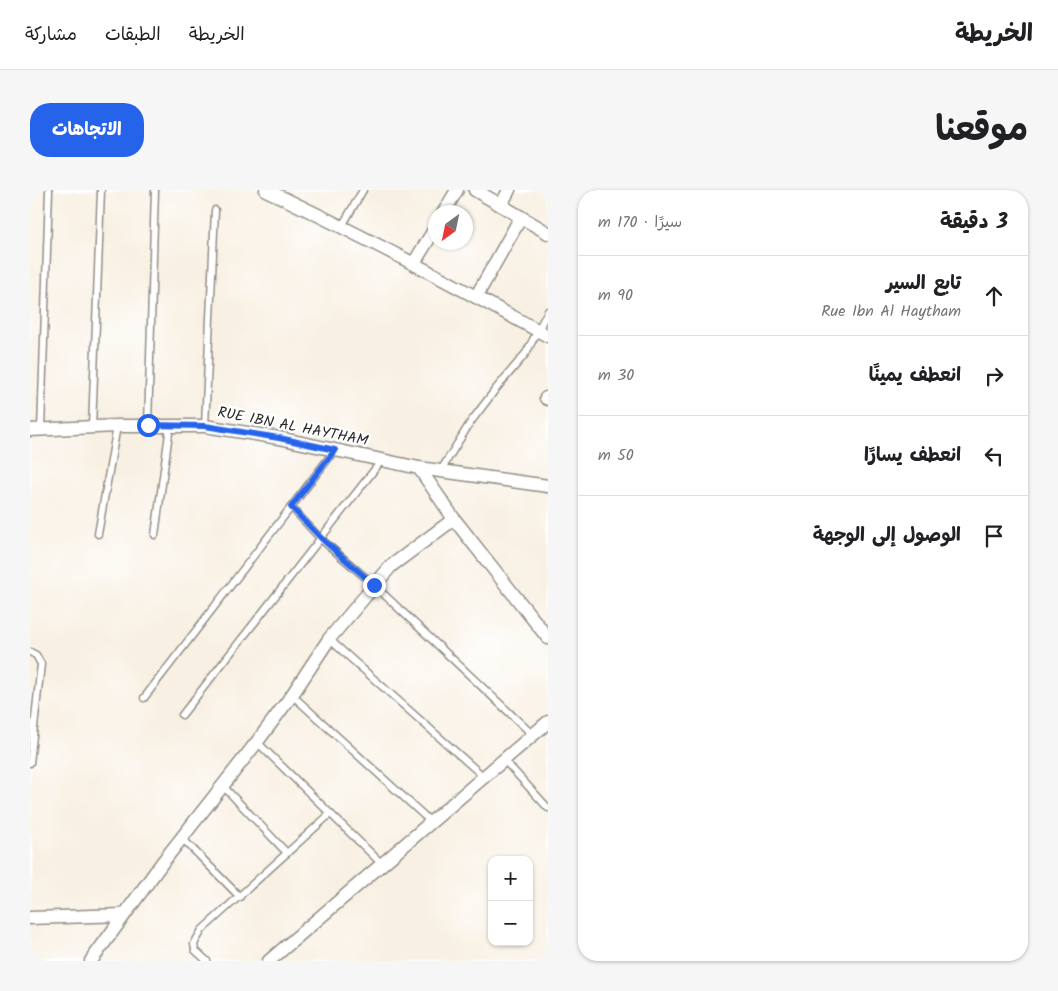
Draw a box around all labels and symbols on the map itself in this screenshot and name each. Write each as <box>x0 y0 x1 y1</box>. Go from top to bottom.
north arrow <box>428 205 473 250</box>
street label: RUE IBN AL HAYTHAM <box>215 401 370 453</box>
route start <box>137 414 160 437</box>
route end <box>363 574 386 597</box>

